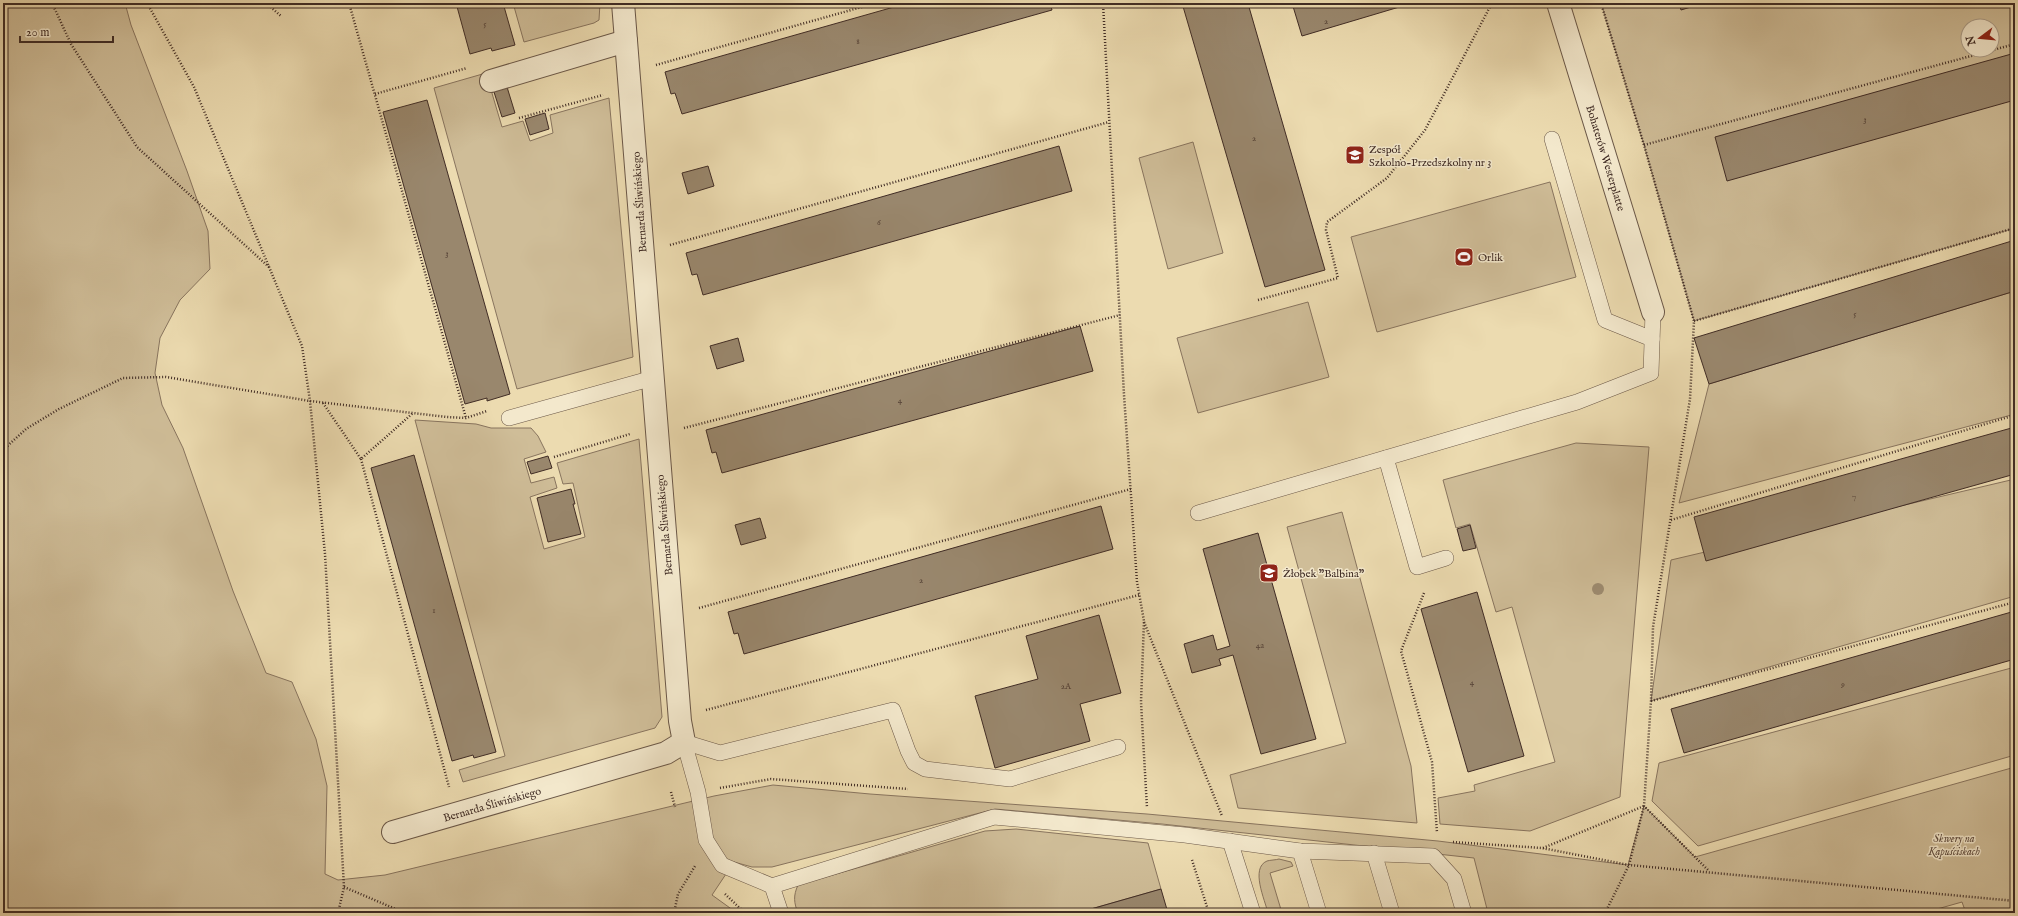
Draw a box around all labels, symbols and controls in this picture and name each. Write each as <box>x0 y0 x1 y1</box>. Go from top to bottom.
house number: 2 <box>1324 16 1328 27</box>
scale bar <box>20 18 113 44</box>
north arrow <box>1960 18 2000 58</box>
house number: 5 <box>483 19 487 30</box>
text: 20 m <box>26 25 49 40</box>
text: N <box>1963 34 1980 48</box>
house number: 8 <box>856 36 860 47</box>
street label: Bohaterów Westerplatte <box>1582 104 1628 213</box>
house number: 3 <box>1863 114 1867 125</box>
house number: 2 <box>1252 133 1256 144</box>
place label: Zespół Szkolno-Przedszkolny nr 3 <box>1369 143 1491 170</box>
school or university icon: Zespół Szkolno-Przedszkolny nr 3 <box>1344 144 1366 166</box>
street label: Bernarda Śliwińskiego <box>629 151 651 253</box>
house number: 6 <box>877 217 881 228</box>
sports icon: Orlik <box>1453 246 1475 268</box>
house number: 3 <box>445 248 449 259</box>
place label: Orlik <box>1478 251 1503 265</box>
house number: 5 <box>1853 309 1857 320</box>
house number: 4 <box>898 395 903 406</box>
street label: Bernarda Śliwińskiego <box>654 474 676 576</box>
house number: 7 <box>1852 491 1856 502</box>
school or university icon: Żłobek "Balbina" <box>1258 562 1280 584</box>
place label: Żłobek "Balbina" <box>1283 567 1365 581</box>
house number: 2 <box>919 575 923 586</box>
house number: 1 <box>432 605 436 616</box>
house number: 4a <box>1256 640 1264 651</box>
house number: 4 <box>1470 677 1475 688</box>
house number: 9 <box>1840 679 1845 690</box>
house number: 2A <box>1061 681 1072 692</box>
street label: Bernarda Śliwińskiego <box>442 784 543 826</box>
park label: Skwery na Kapuściskach <box>1927 832 1980 859</box>

